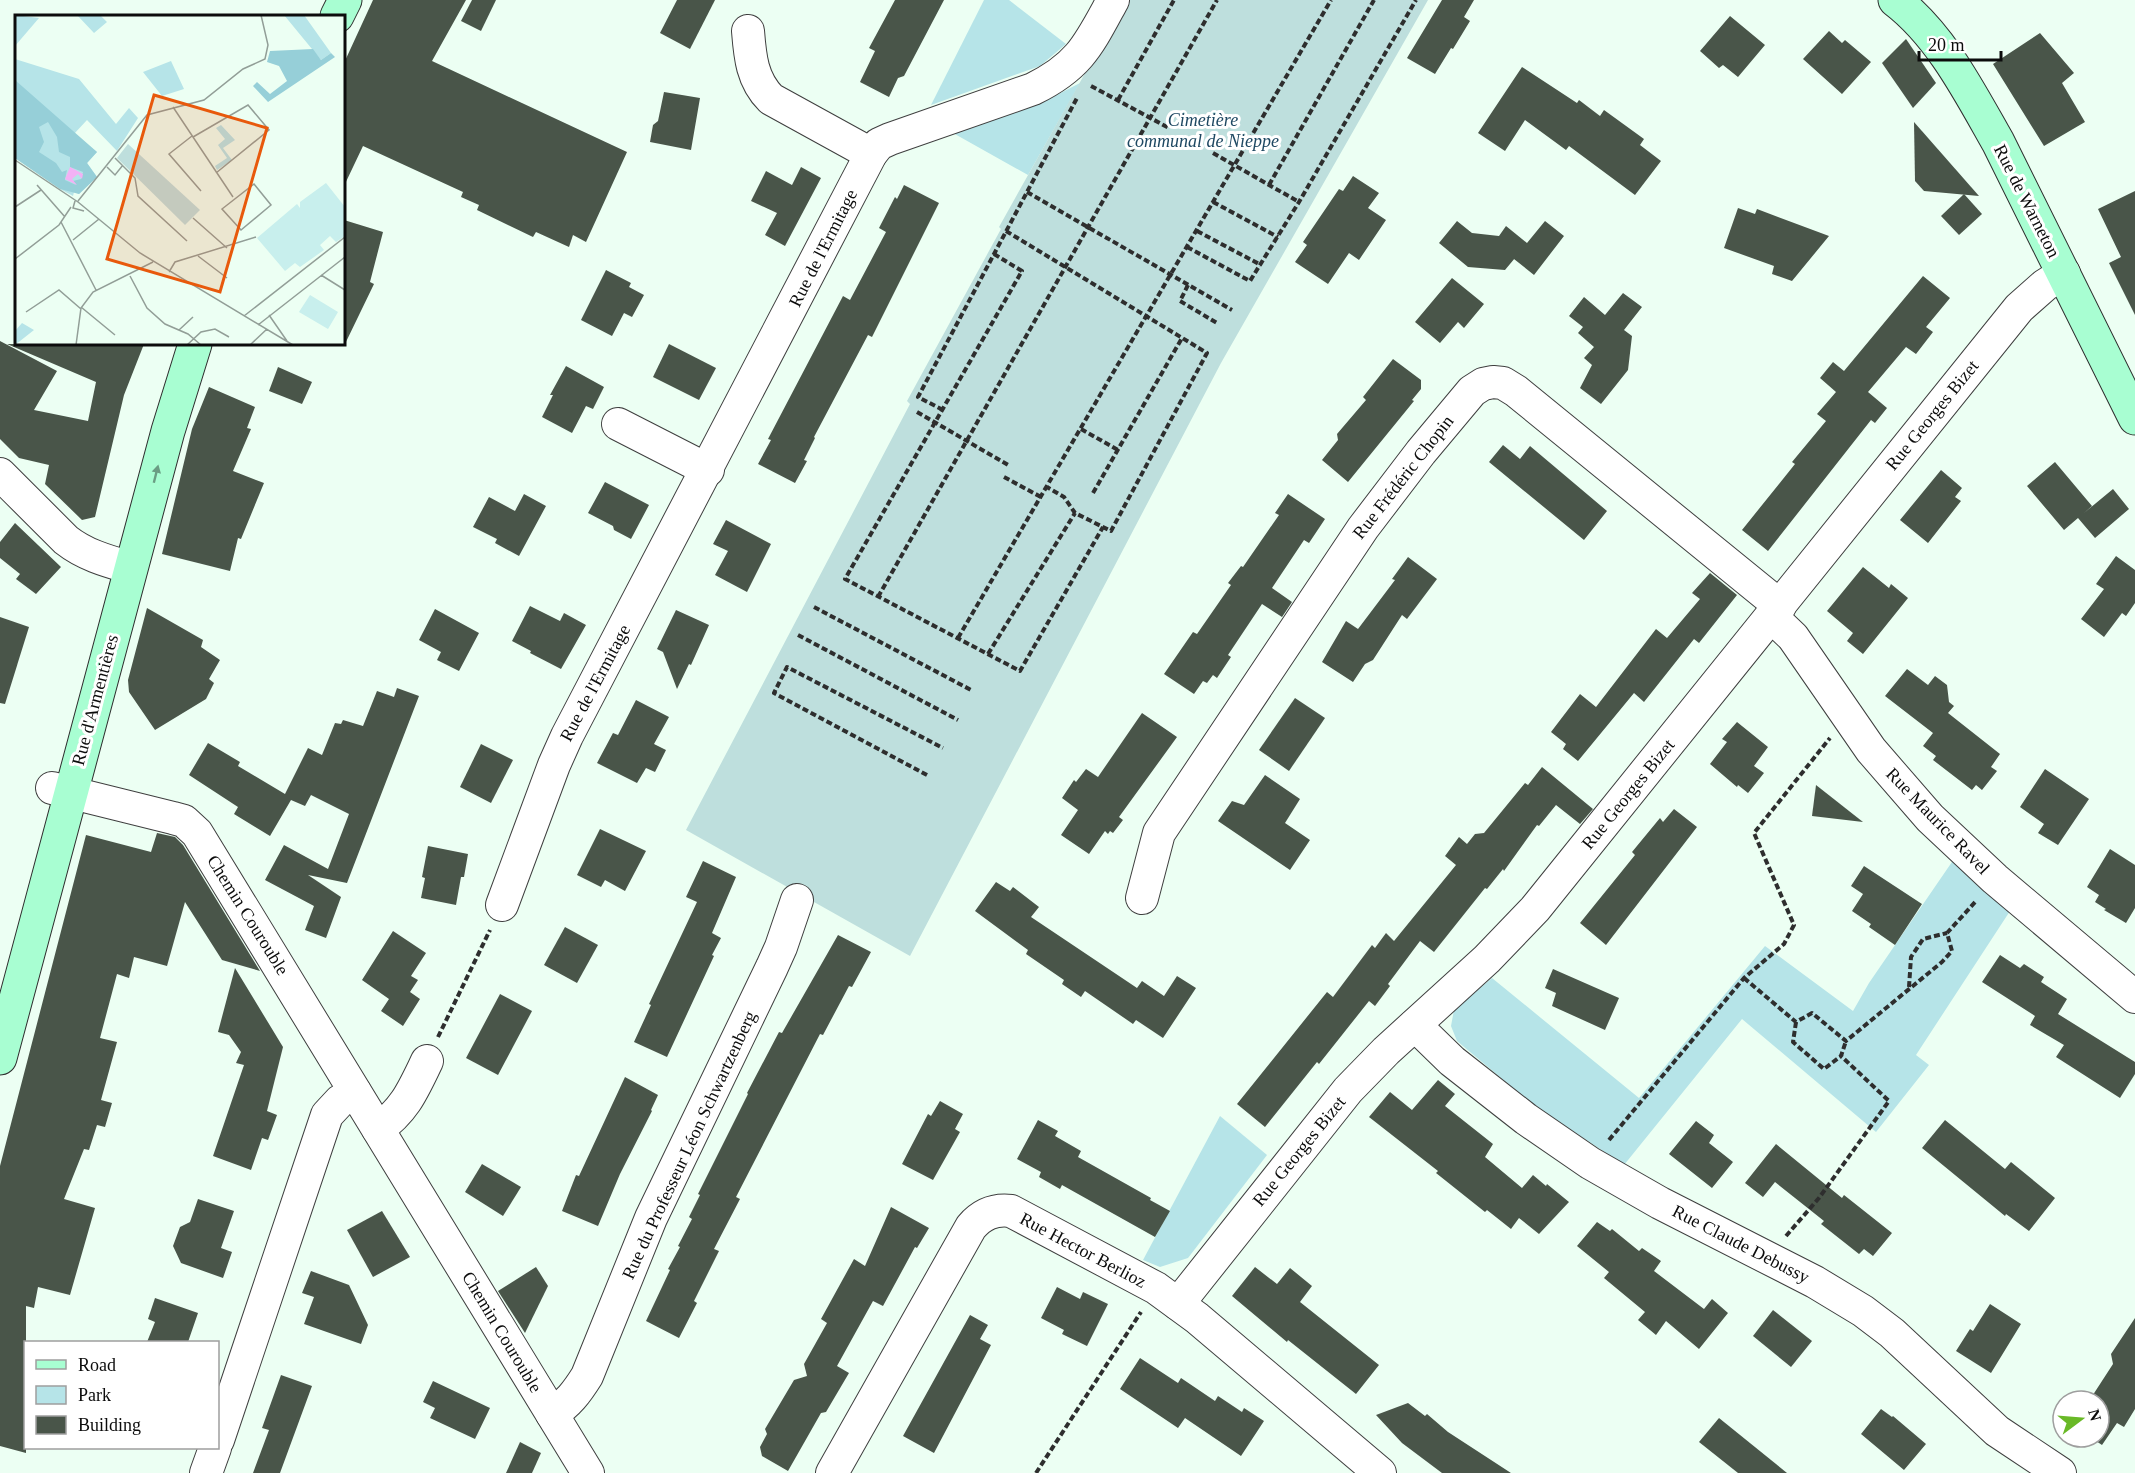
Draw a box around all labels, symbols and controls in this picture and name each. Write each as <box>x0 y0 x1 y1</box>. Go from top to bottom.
inset map <box>15 15 345 345</box>
scale bar <box>1919 24 2002 62</box>
text: 20 m <box>1928 35 1965 55</box>
park label: Cimetière communal de Nieppe <box>1127 110 1279 151</box>
street label: Rue de Warneton <box>1990 141 2064 261</box>
street label: Rue de l'Ermitage <box>785 186 861 310</box>
street label: Rue Georges Bizet <box>1882 356 1982 474</box>
street label: Rue Frédéric Chopin <box>1349 411 1457 543</box>
one-way arrow <box>152 465 161 483</box>
street label: Rue de l'Ermitage <box>556 621 634 745</box>
street label: Rue d'Armentières <box>68 632 122 768</box>
street label: Rue Georges Bizet <box>1578 735 1678 853</box>
street label: Rue Maurice Ravel <box>1882 764 1994 878</box>
street label: Chemin Courouble <box>203 851 293 979</box>
street label: Rue du Professeur Léon Schwartzenberg <box>618 1008 760 1282</box>
street label: Rue Georges Bizet <box>1249 1092 1349 1210</box>
street label: Rue Claude Debussy <box>1669 1201 1813 1287</box>
street label: Rue Hector Berlioz <box>1017 1208 1149 1292</box>
street label: Chemin Courouble <box>458 1268 546 1396</box>
legend <box>24 1341 219 1449</box>
text: Road <box>78 1355 116 1375</box>
text: Park <box>78 1385 111 1405</box>
north arrow <box>2051 1389 2111 1449</box>
text: N <box>2085 1407 2105 1423</box>
text: Building <box>78 1415 141 1435</box>

